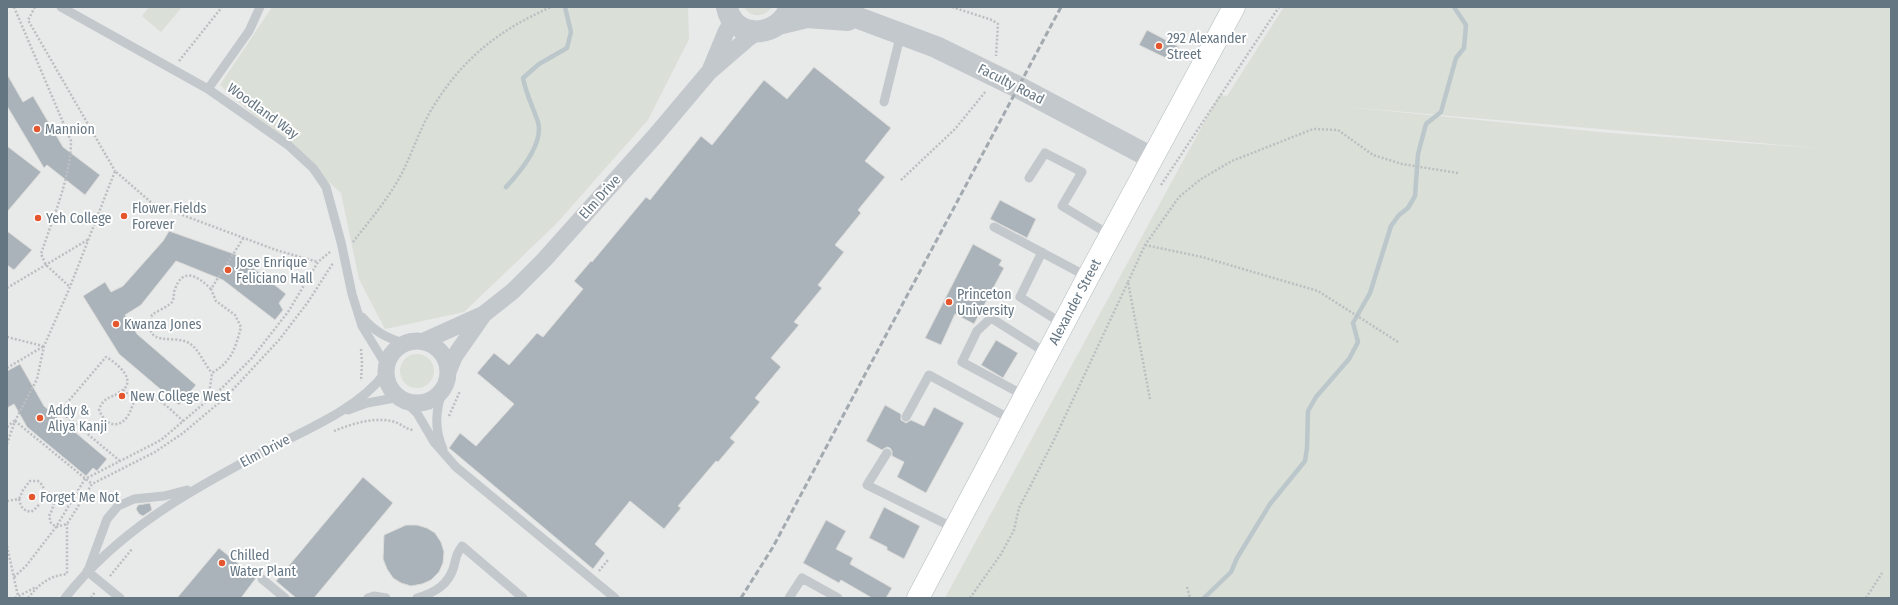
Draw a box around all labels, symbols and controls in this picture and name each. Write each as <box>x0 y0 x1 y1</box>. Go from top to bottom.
place label: 292 Alexander Street <box>1167 30 1246 63</box>
marker: 292 Alexander Street <box>1154 41 1164 51</box>
street label: Faculty Road <box>975 60 1047 108</box>
street label: Woodland Way <box>224 79 303 143</box>
place label: Mannion <box>45 121 95 138</box>
marker: Mannion <box>32 124 42 134</box>
street label: Elm Drive <box>576 171 624 223</box>
place label: Flower Fields Forever <box>132 200 207 233</box>
place label: Yeh College <box>46 210 112 227</box>
marker: Flower Fields Forever <box>119 211 129 221</box>
marker: Yeh College <box>33 213 43 223</box>
place label: Jose Enrique Feliciano Hall <box>236 254 313 287</box>
street label: Alexander Street <box>1045 256 1105 348</box>
marker: Jose Enrique Feliciano Hall <box>223 265 233 275</box>
place label: Princeton University <box>957 286 1015 319</box>
marker: Princeton University <box>944 297 954 307</box>
place label: Kwanza Jones <box>124 316 202 333</box>
marker: Kwanza Jones <box>111 319 121 329</box>
place label: New College West <box>130 388 231 405</box>
marker: New College West <box>117 391 127 401</box>
place label: Addy & Aliya Kanji <box>48 402 107 435</box>
marker: Addy & Aliya Kanji <box>35 413 45 423</box>
street label: Elm Drive <box>237 431 293 471</box>
place label: Forget Me Not <box>40 489 120 506</box>
marker: Forget Me Not <box>27 492 37 502</box>
place label: Chilled Water Plant <box>230 547 296 580</box>
marker: Chilled Water Plant <box>217 558 227 568</box>

